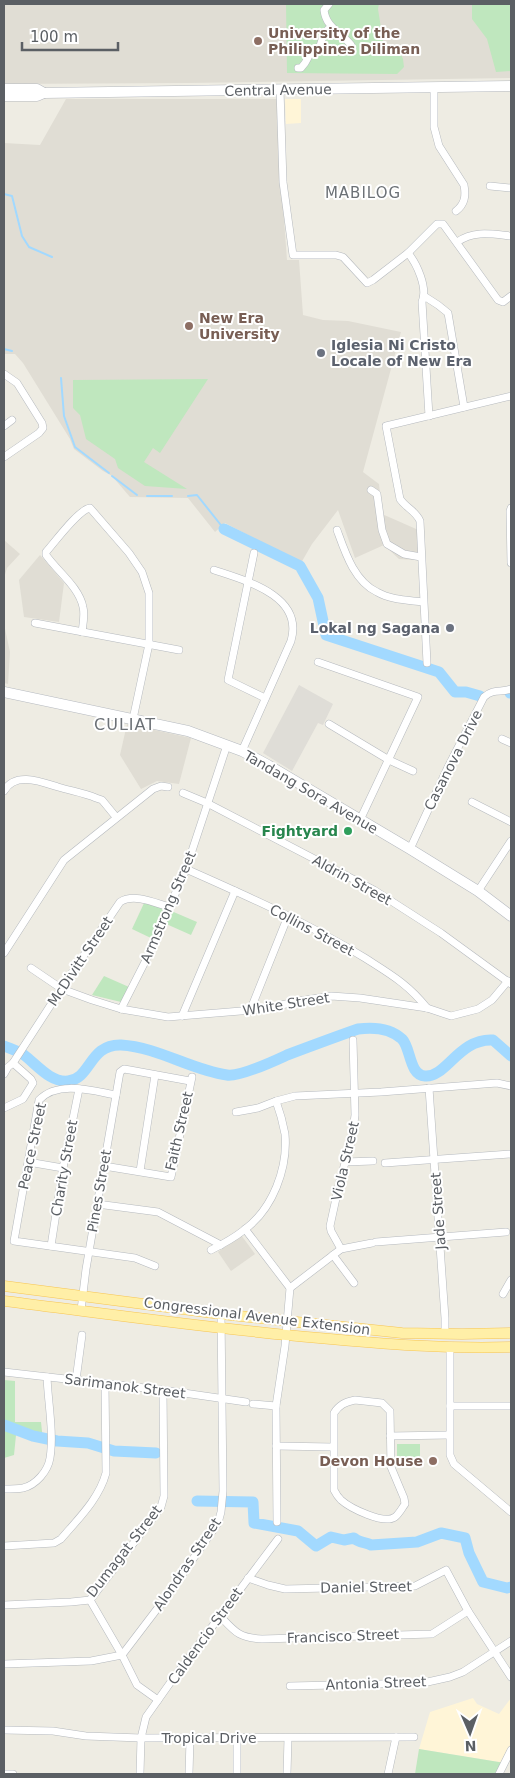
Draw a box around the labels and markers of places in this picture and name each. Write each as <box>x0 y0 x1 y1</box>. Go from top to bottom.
place label: University of the Philippines Diliman <box>268 25 420 57</box>
marker: University of the Philippines Diliman <box>252 35 264 47</box>
place label: New Era University <box>199 310 280 342</box>
marker: New Era University <box>183 320 195 332</box>
place label: Iglesia Ni Cristo Locale of New Era <box>331 337 472 369</box>
marker: Iglesia Ni Cristo Locale of New Era <box>315 347 327 359</box>
place label: Lokal ng Sagana <box>310 620 440 636</box>
marker: Lokal ng Sagana <box>444 622 456 634</box>
place label: Fightyard <box>261 823 338 839</box>
marker: Fightyard <box>342 825 354 837</box>
place label: Devon House <box>319 1453 423 1469</box>
marker: Devon House <box>427 1455 439 1467</box>

